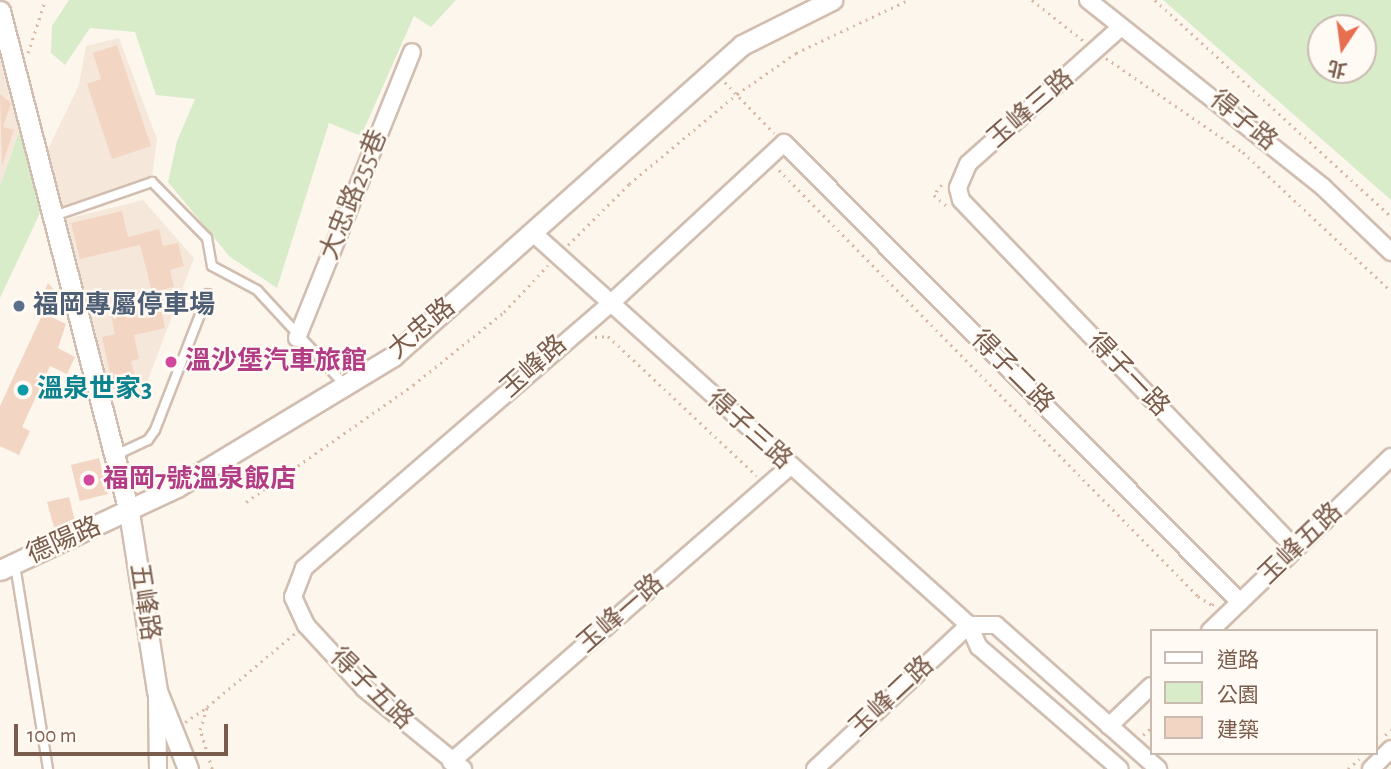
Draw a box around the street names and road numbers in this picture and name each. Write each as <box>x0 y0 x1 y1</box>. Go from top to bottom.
street label: 玉峰三路 <box>982 63 1080 155</box>
street label: 得子路 <box>1203 84 1283 158</box>
street label: 大忠路255巷 <box>314 125 394 265</box>
street label: 大忠路 <box>382 292 462 366</box>
street label: 得子二路 <box>964 324 1060 420</box>
street label: 得子一路 <box>1081 327 1175 423</box>
street label: 玉峰路 <box>495 329 573 405</box>
street label: 得子三路 <box>700 384 798 476</box>
street label: 玉峰五路 <box>1253 497 1349 591</box>
street label: 德陽路 <box>22 511 106 571</box>
street label: 五峰路 <box>122 561 166 643</box>
street label: 玉峰一路 <box>572 568 670 660</box>
street label: 得子五路 <box>323 642 419 736</box>
street label: 玉峰二路 <box>843 650 941 744</box>

